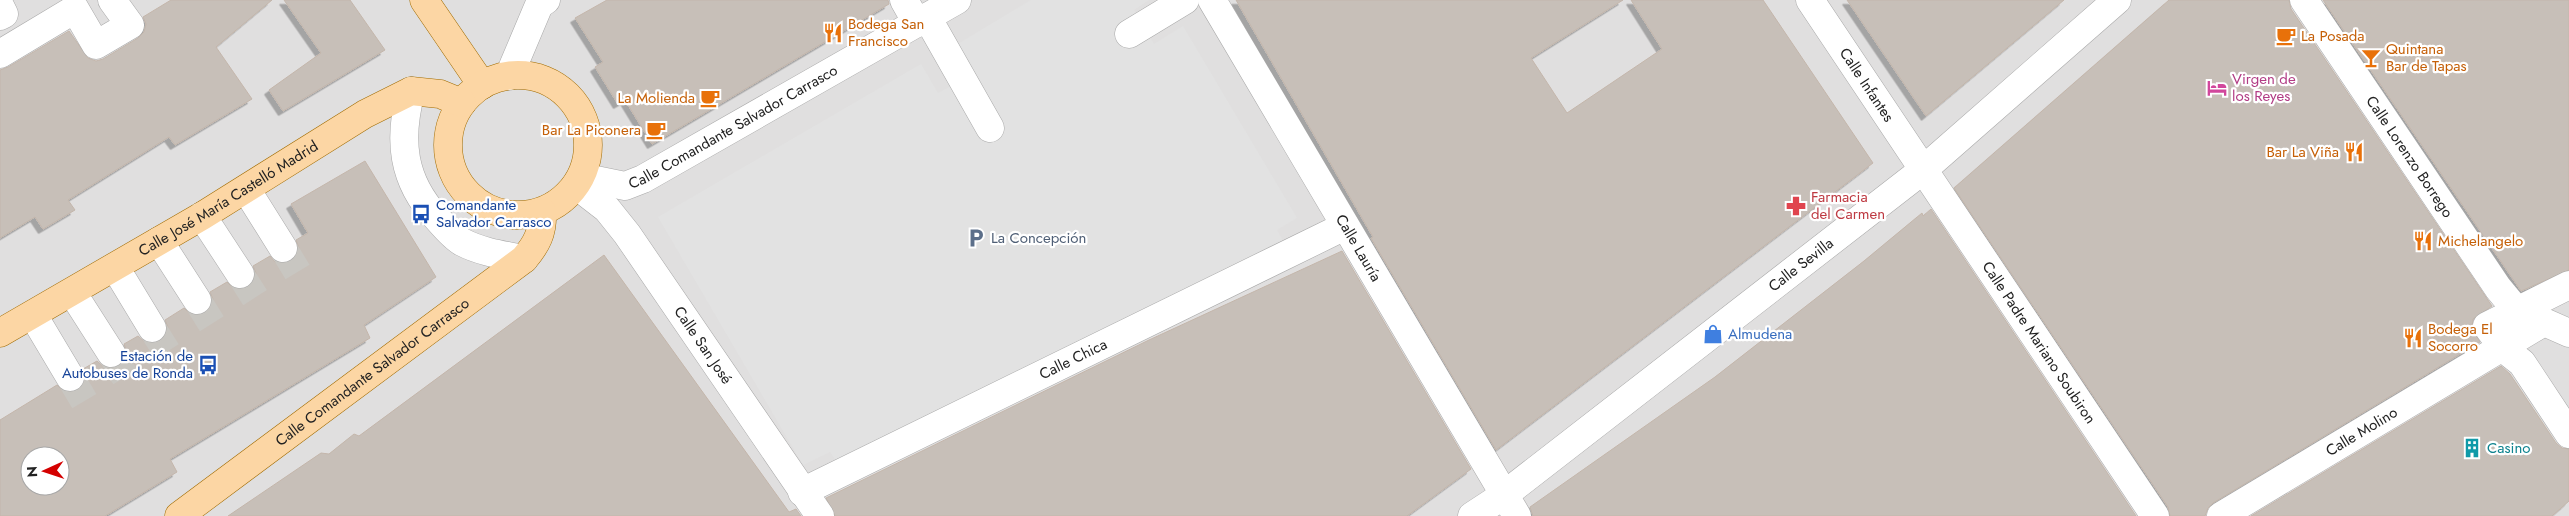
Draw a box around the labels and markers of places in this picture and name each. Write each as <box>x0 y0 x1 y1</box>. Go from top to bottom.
place label: Bodega San Francisco <box>848 13 924 52</box>
restaurant icon: Bodega San Francisco <box>822 22 844 44</box>
cafe icon: La Posada <box>2275 25 2297 47</box>
place label: La Posada <box>2301 25 2364 47</box>
place label: Quintana Bar de Tapas <box>2386 38 2467 77</box>
bar icon: Quintana Bar de Tapas <box>2360 47 2382 69</box>
place label: Virgen de los Reyes <box>2232 68 2296 107</box>
hotel icon: Virgen de los Reyes <box>2206 77 2228 99</box>
place label: La Molienda <box>617 87 695 109</box>
cafe icon: La Molienda <box>699 87 721 109</box>
place label: Bar La Piconera <box>542 119 641 141</box>
cafe icon: Bar La Piconera <box>645 119 667 141</box>
place label: Bar La Viña <box>2266 141 2339 163</box>
restaurant icon: Bar La Viña <box>2343 141 2365 163</box>
place label: Farmacia del Carmen <box>1811 186 1885 225</box>
place label: Comandante Salvador Carrasco <box>436 194 552 233</box>
pharmacy icon: Farmacia del Carmen <box>1785 195 1807 217</box>
bus stop icon: Comandante Salvador Carrasco <box>410 203 432 225</box>
parking icon: La Concepción <box>965 227 987 249</box>
place label: La Concepción <box>991 227 1086 249</box>
restaurant icon: Michelangelo <box>2412 230 2434 252</box>
place label: Michelangelo <box>2438 230 2523 252</box>
place label: Bodega El Socorro <box>2428 318 2493 357</box>
shop icon: Almudena <box>1702 323 1724 345</box>
place label: Almudena <box>1728 323 1792 345</box>
restaurant icon: Bodega El Socorro <box>2402 327 2424 349</box>
place label: Estación de Autobuses de Ronda <box>62 345 193 384</box>
bus stop icon: Estación de Autobuses de Ronda <box>197 354 219 376</box>
building icon: Casino <box>2461 437 2483 459</box>
place label: Casino <box>2487 437 2531 459</box>

